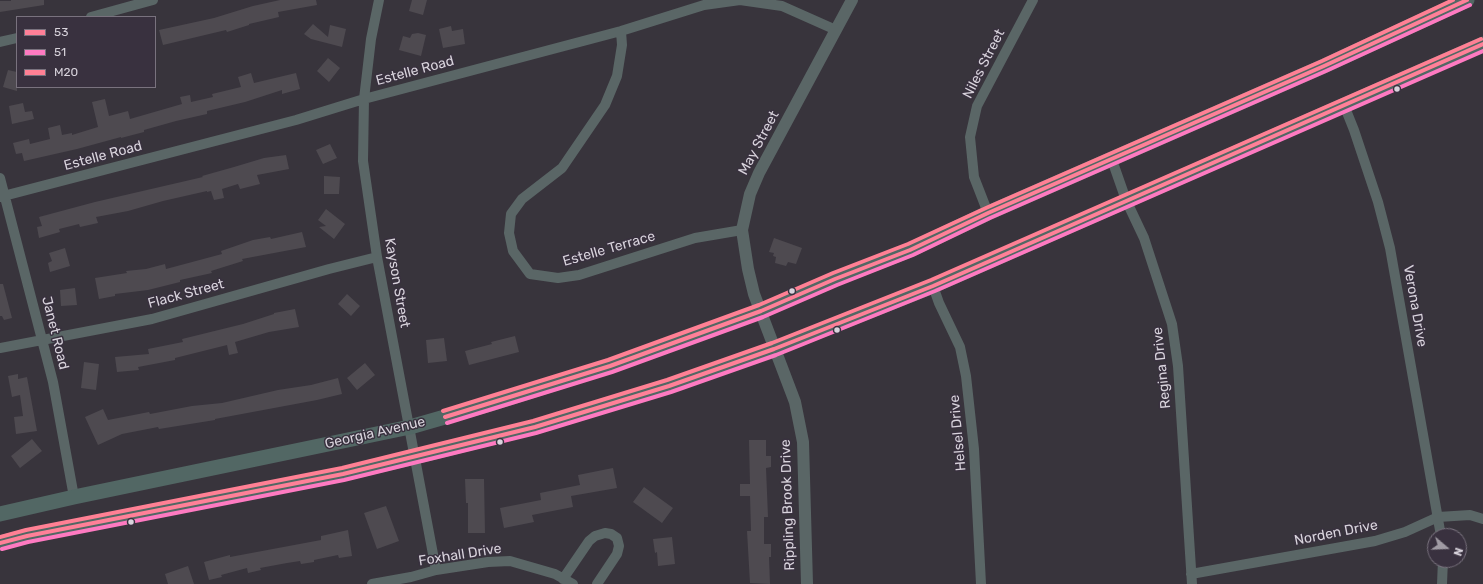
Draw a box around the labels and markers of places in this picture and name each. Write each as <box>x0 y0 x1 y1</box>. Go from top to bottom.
unlabelled marker <box>1392 84 1402 94</box>
unlabelled marker <box>787 286 797 296</box>
unlabelled marker <box>832 325 842 335</box>
unlabelled marker <box>495 437 505 447</box>
unlabelled marker <box>126 517 136 527</box>

